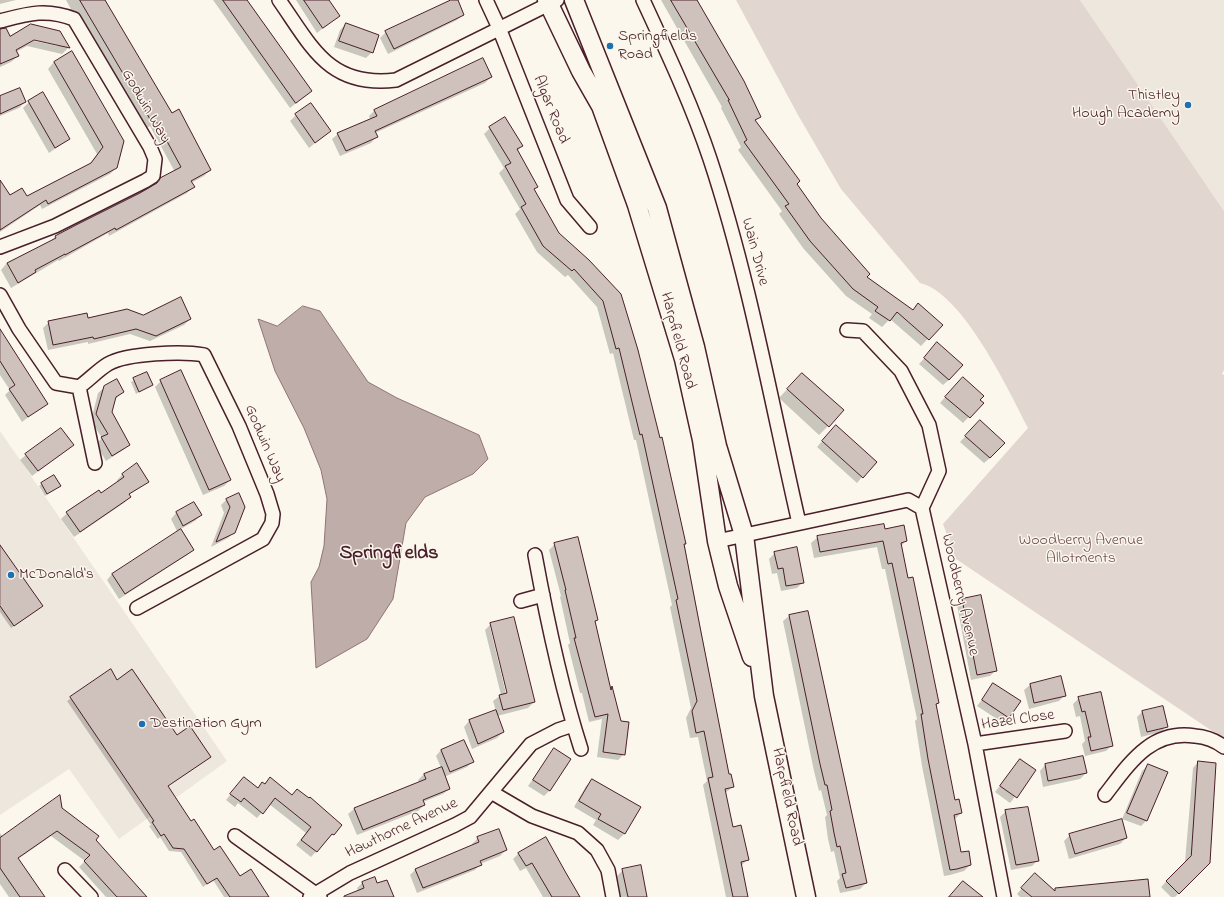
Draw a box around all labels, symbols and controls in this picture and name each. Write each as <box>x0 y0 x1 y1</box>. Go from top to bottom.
place label: Springfields Road <box>618 27 697 65</box>
marker: Springfields Road <box>605 41 615 51</box>
street label: Godwin Way <box>116 66 174 148</box>
street label: Algar Road <box>528 73 572 147</box>
place label: Thistley Hough Academy <box>1072 86 1180 124</box>
marker: Thistley Hough Academy <box>1183 100 1193 110</box>
street label: Wain Drive <box>736 216 772 288</box>
street label: Harpfield Road <box>655 290 699 392</box>
street label: Godwin Way <box>239 402 289 486</box>
park label: Woodberry Avenue Allotments <box>1019 531 1143 569</box>
street label: Woodberry Avenue <box>936 532 982 658</box>
district label: Springfields <box>340 543 438 567</box>
place label: McDonald's <box>19 565 94 585</box>
marker: McDonald's <box>6 570 16 580</box>
street label: Hazel Close <box>980 706 1056 736</box>
place label: Destination Gym <box>150 714 262 734</box>
marker: Destination Gym <box>137 719 147 729</box>
street label: Harpfield Road <box>766 746 806 848</box>
street label: Hawthorne Avenue <box>343 795 461 863</box>

